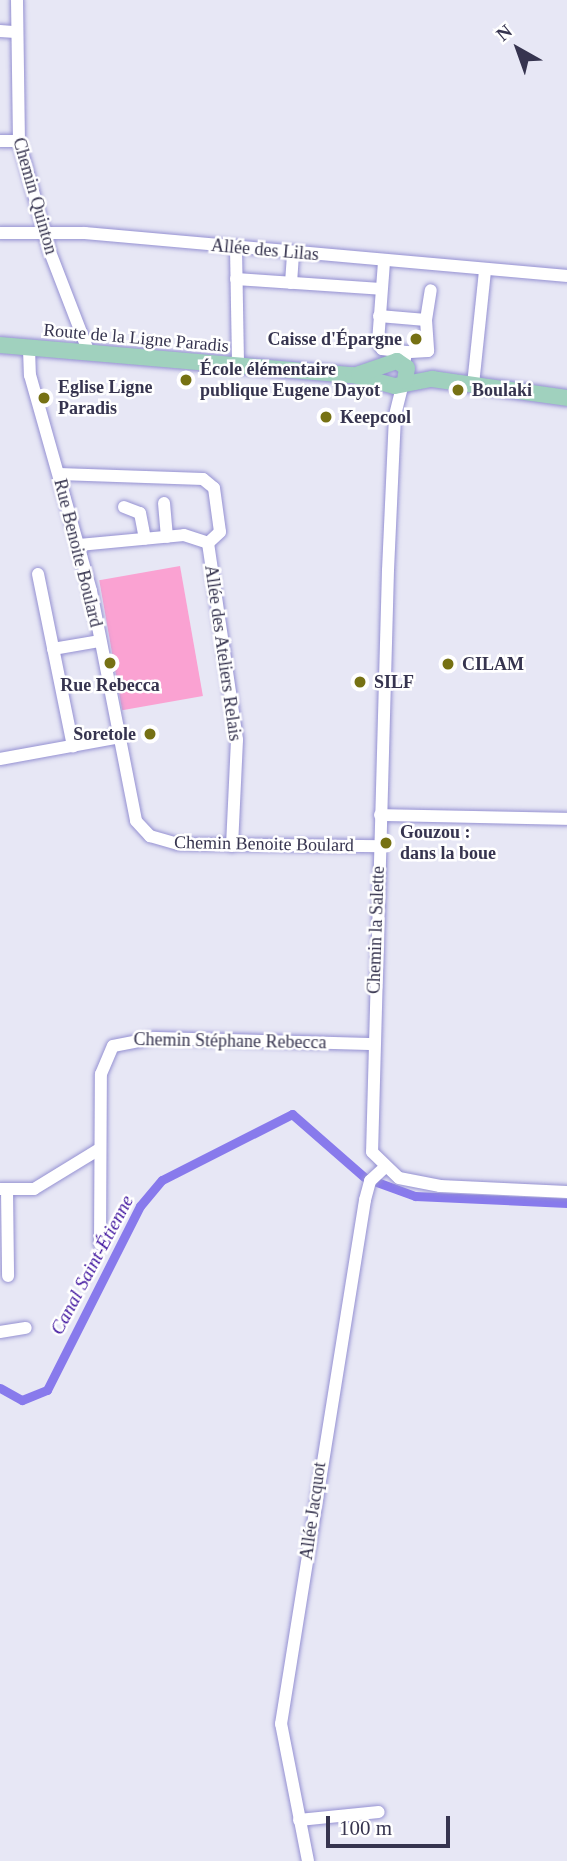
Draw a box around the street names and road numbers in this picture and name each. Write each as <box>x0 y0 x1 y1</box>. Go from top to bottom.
street label: Chemin Quinton <box>8 135 62 257</box>
street label: Allée des Lilas <box>210 235 320 265</box>
street label: Route de la Ligne Paradis <box>42 319 230 357</box>
street label: Rue Benoite Boulard <box>49 477 107 629</box>
street label: Allée des Ateliers Relais <box>200 563 246 743</box>
street label: Chemin Benoite Boulard <box>174 832 354 856</box>
street label: Chemin la Salette <box>363 866 389 994</box>
street label: Chemin Stéphane Rebecca <box>133 1029 327 1053</box>
street label: Allée Jacquot <box>295 1461 331 1561</box>

